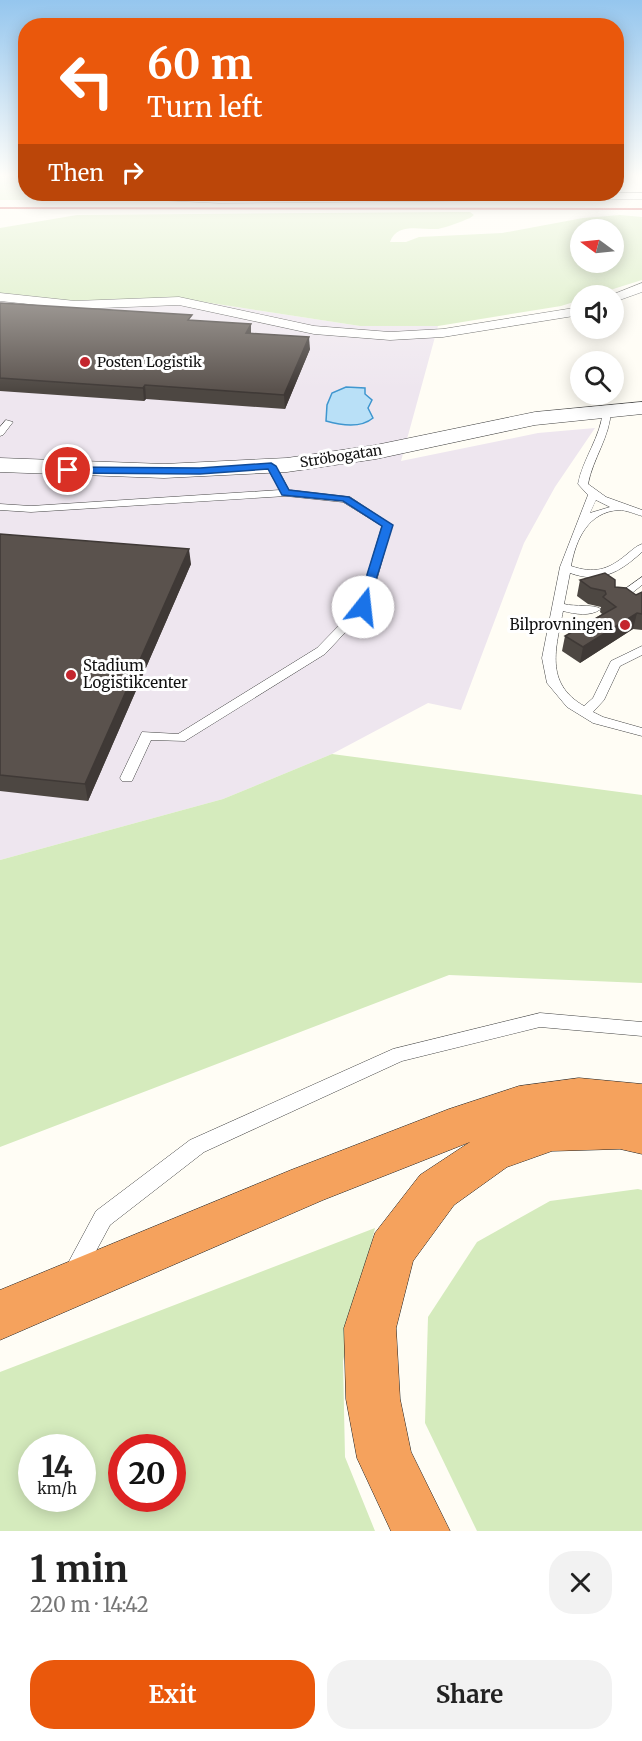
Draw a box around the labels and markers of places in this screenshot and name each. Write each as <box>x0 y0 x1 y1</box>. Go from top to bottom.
place label: Posten Logistik <box>97 353 202 371</box>
marker: Posten Logistik <box>78 355 92 369</box>
pin <box>42 444 93 495</box>
place label: Bilprovningen <box>510 615 613 634</box>
marker: Bilprovningen <box>618 618 632 632</box>
place label: Stadium Logistikcenter <box>83 656 188 692</box>
marker: Stadium Logistikcenter <box>64 668 78 682</box>

